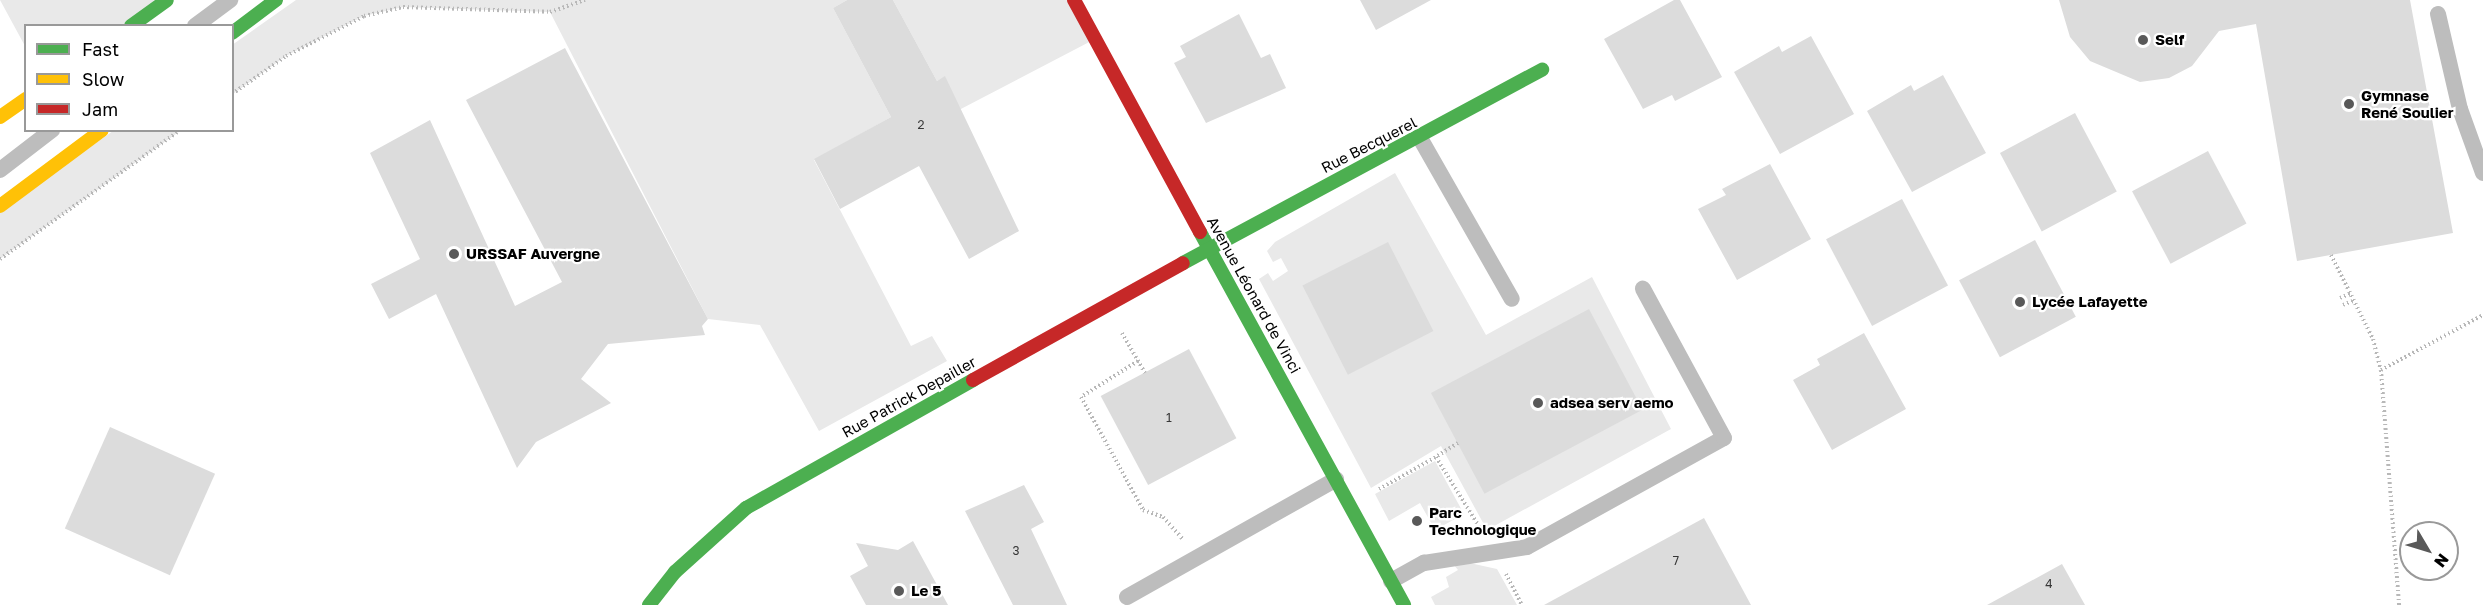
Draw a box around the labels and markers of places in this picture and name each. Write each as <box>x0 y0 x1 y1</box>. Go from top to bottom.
place label: Self <box>2155 31 2184 49</box>
marker: Self <box>2136 33 2150 47</box>
place label: Gymnase René Soulier <box>2361 86 2454 121</box>
marker: Gymnase René Soulier <box>2342 97 2356 111</box>
place label: URSSAF Auvergne <box>466 245 600 263</box>
marker: URSSAF Auvergne <box>447 247 461 261</box>
place label: Lycée Lafayette <box>2032 293 2148 311</box>
marker: Lycée Lafayette <box>2013 295 2027 309</box>
place label: adsea serv aemo <box>1550 394 1674 412</box>
marker: adsea serv aemo <box>1531 396 1545 410</box>
place label: Parc Technologique <box>1429 503 1536 538</box>
marker: Parc Technologique <box>1410 514 1424 528</box>
place label: Le 5 <box>911 582 941 600</box>
marker: Le 5 <box>892 584 906 598</box>

